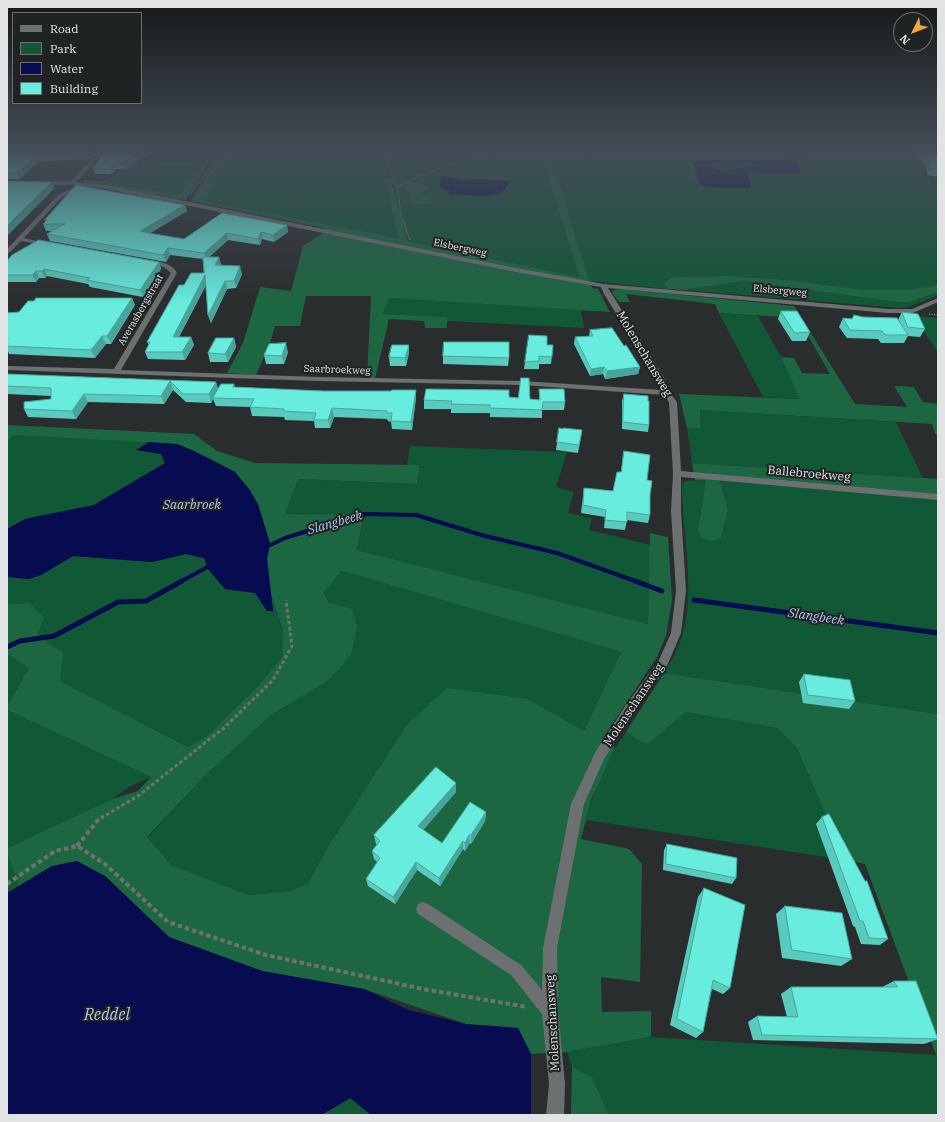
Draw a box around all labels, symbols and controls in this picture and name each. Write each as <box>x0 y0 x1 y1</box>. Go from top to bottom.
legend <box>12 12 142 104</box>
north arrow <box>893 12 933 52</box>
text: Road <box>50 21 79 36</box>
text: N <box>897 32 913 47</box>
text: Park <box>50 41 76 56</box>
text: Water <box>50 61 83 76</box>
text: Building <box>50 81 98 96</box>
street label: Elsbergweg <box>432 237 488 259</box>
street label: Averasbergstraat <box>116 272 166 348</box>
street label: Elsbergweg <box>753 283 807 299</box>
street label: Molenschansweg <box>613 309 675 399</box>
street label: Saarbroekweg <box>303 363 371 377</box>
street label: Ballebroekweg <box>767 463 851 485</box>
water label: Saarbroek <box>163 497 221 513</box>
water label: Slangbeek <box>306 508 364 538</box>
water label: Slangbeek <box>787 605 845 629</box>
street label: Molenschansweg <box>601 661 667 749</box>
street label: Molenschansweg <box>543 974 563 1072</box>
water label: Reddel <box>84 1005 130 1025</box>

